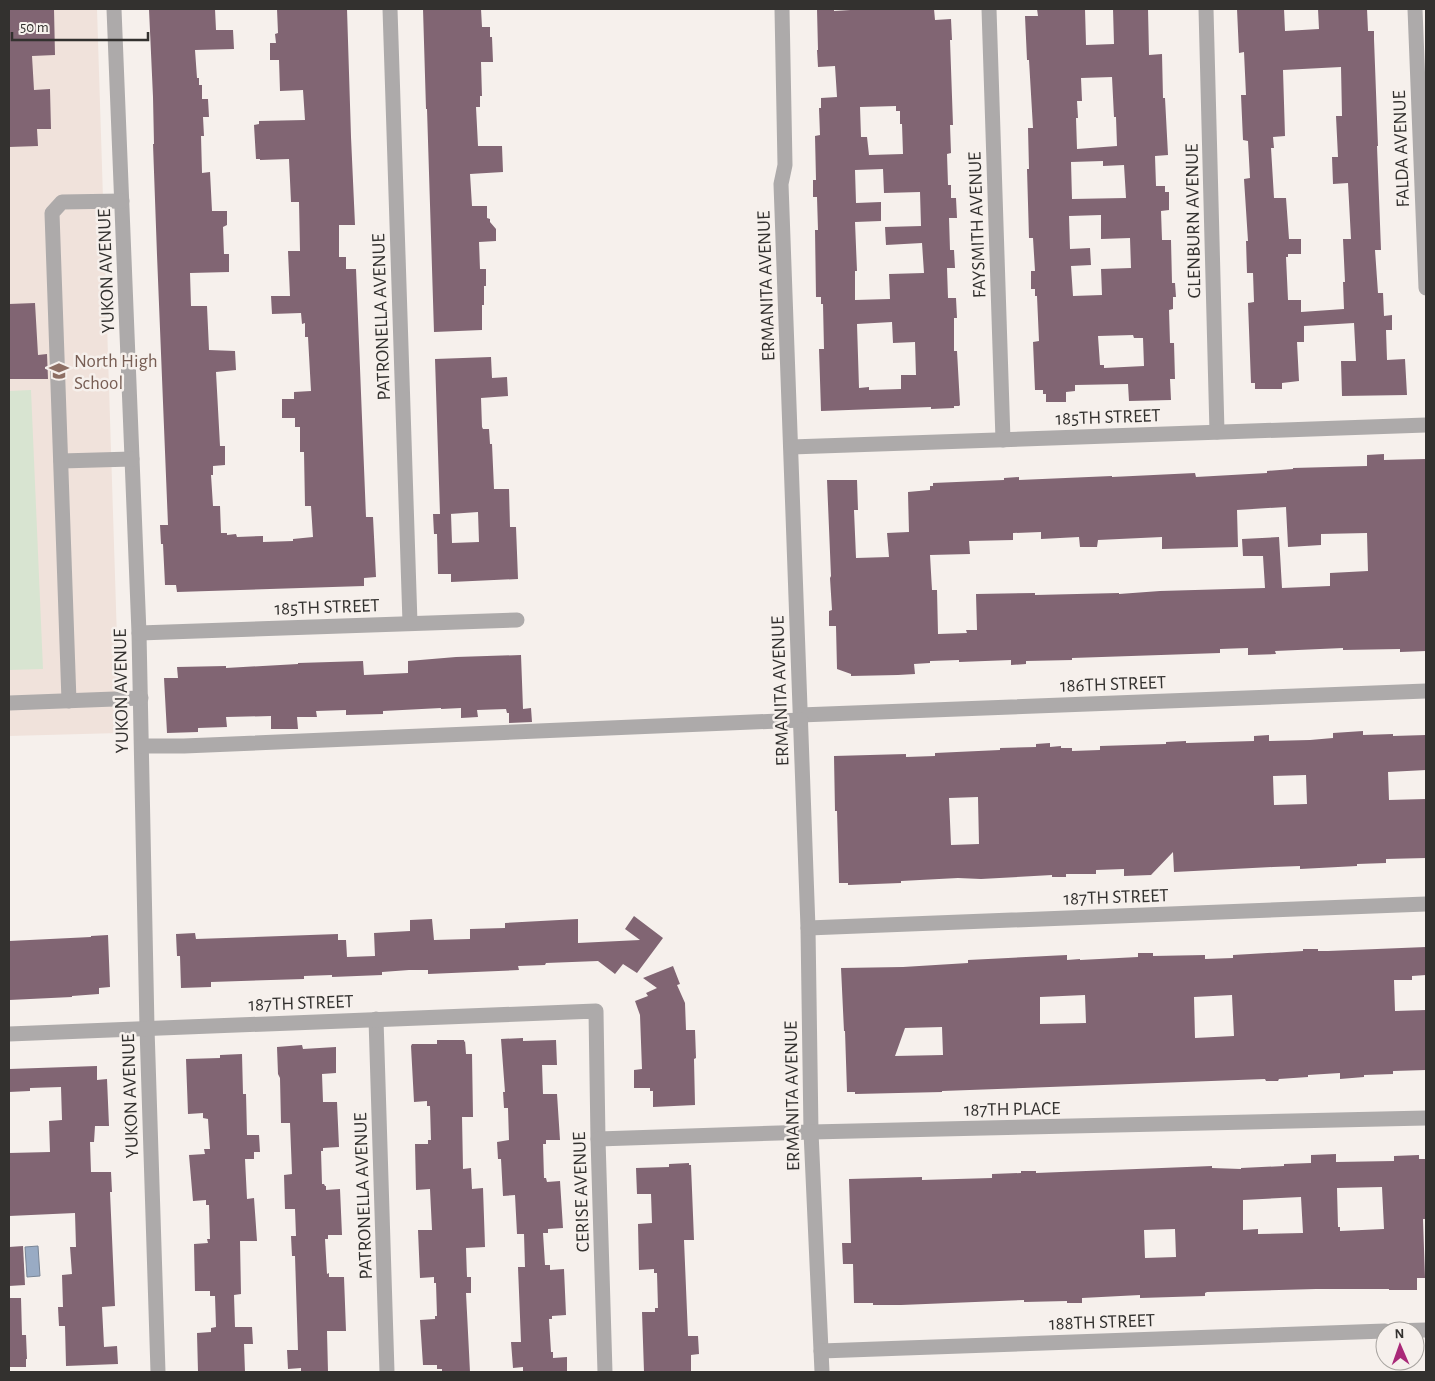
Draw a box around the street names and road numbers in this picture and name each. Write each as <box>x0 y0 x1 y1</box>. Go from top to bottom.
street label: FALDA AVENUE <box>1390 90 1413 208</box>
street label: GLENBURN AVENUE <box>1183 143 1204 298</box>
street label: FAYSMITH AVENUE <box>965 151 990 299</box>
street label: YUKON AVENUE <box>95 208 118 334</box>
street label: ERMANITA AVENUE <box>754 210 779 361</box>
street label: PATRONELLA AVENUE <box>369 233 394 401</box>
street label: 185TH STREET <box>1055 406 1161 429</box>
street label: 185TH STREET <box>274 596 380 619</box>
street label: ERMANITA AVENUE <box>768 615 793 766</box>
street label: YUKON AVENUE <box>111 629 132 753</box>
street label: 186TH STREET <box>1060 673 1166 696</box>
street label: 187TH STREET <box>1063 886 1169 909</box>
street label: 187TH STREET <box>248 992 354 1015</box>
street label: ERMANITA AVENUE <box>782 1021 803 1171</box>
street label: YUKON AVENUE <box>119 1033 142 1159</box>
street label: 187TH PLACE <box>964 1099 1060 1120</box>
street label: PATRONELLA AVENUE <box>351 1112 376 1280</box>
street label: CERISE AVENUE <box>570 1131 593 1252</box>
street label: 188TH STREET <box>1049 1311 1155 1334</box>

